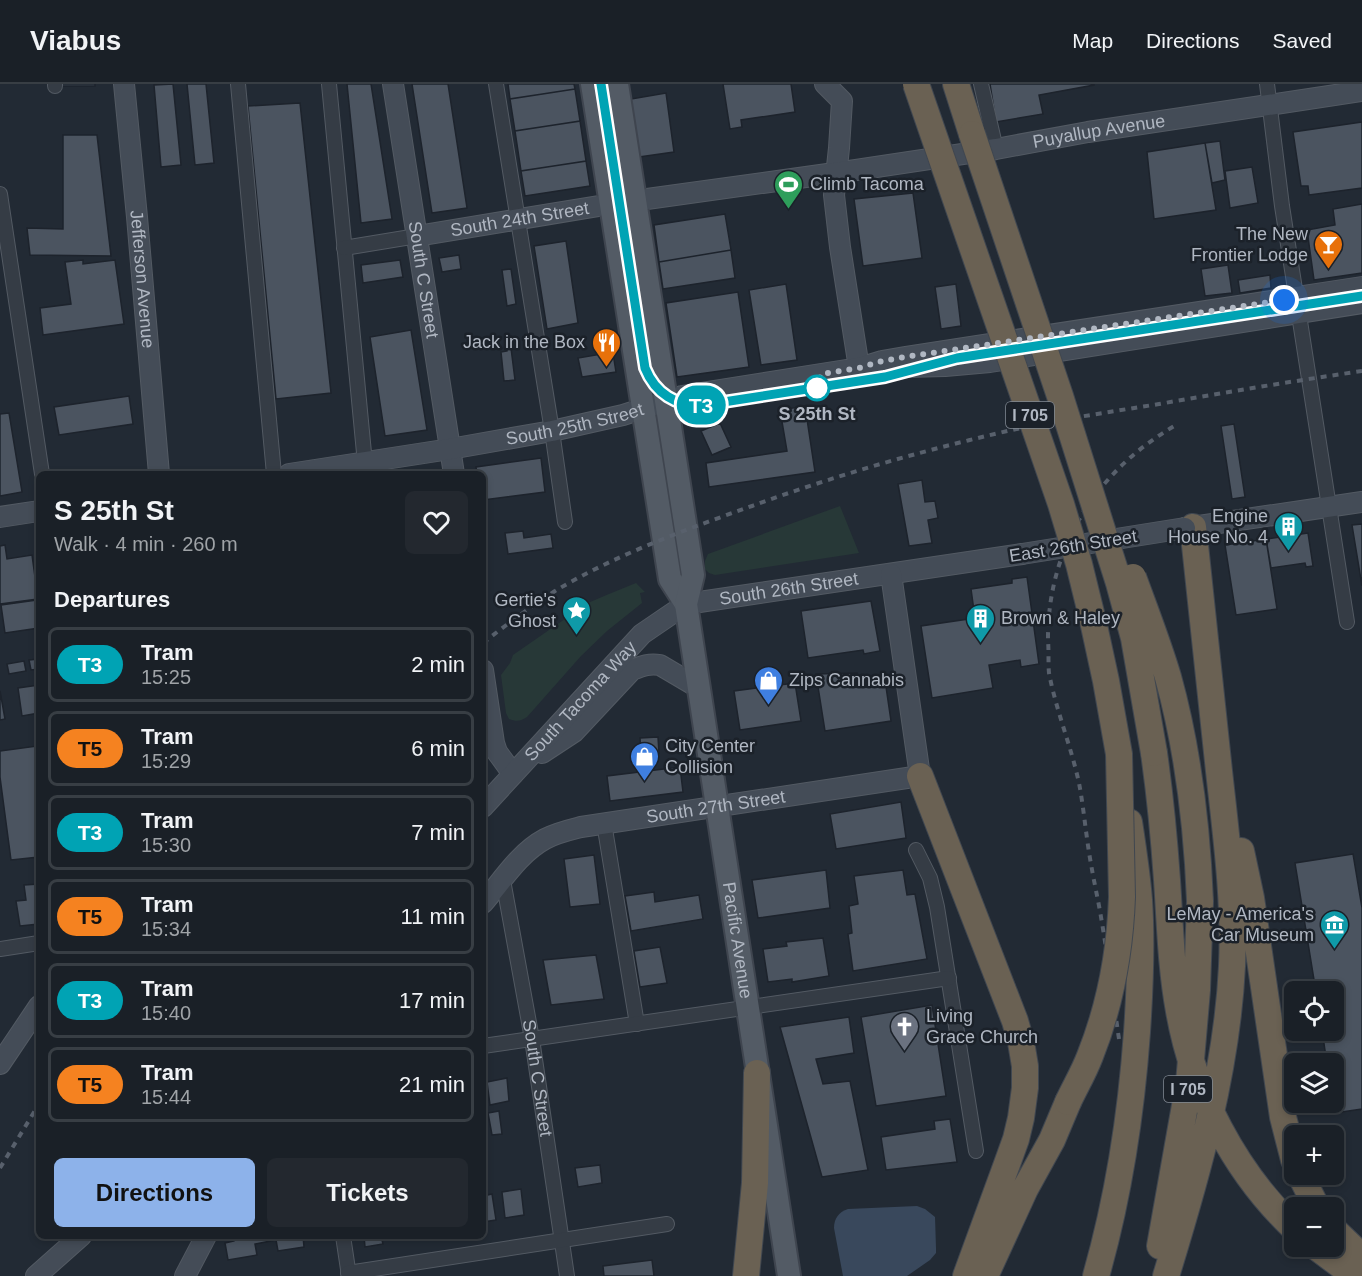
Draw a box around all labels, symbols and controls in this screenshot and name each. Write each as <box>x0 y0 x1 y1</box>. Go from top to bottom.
text: Viabus <box>30 25 121 56</box>
text: Map <box>1072 29 1113 52</box>
text: Directions <box>1146 29 1239 52</box>
text: Saved <box>1272 29 1332 52</box>
street label: Puyallup Avenue <box>1031 111 1166 152</box>
sports icon: Climb Tacoma <box>773 168 805 210</box>
place label: Climb Tacoma <box>810 174 925 194</box>
street label: South 24th Street <box>449 198 590 240</box>
street label: Jefferson Avenue <box>126 209 158 349</box>
street label: South C Street <box>405 220 443 340</box>
place label: The New Frontier Lodge <box>1191 224 1309 265</box>
bar icon: The New Frontier Lodge <box>1313 228 1345 270</box>
your location <box>1269 285 1299 315</box>
restaurant icon: Jack in the Box <box>590 326 622 368</box>
place label: Jack in the Box <box>463 332 585 352</box>
marker: S 25th St <box>804 375 830 401</box>
line badge: T3 <box>674 386 728 424</box>
text: T3 <box>689 394 713 417</box>
street label: South 25th Street <box>504 399 646 449</box>
road number: I 705 <box>1006 402 1054 428</box>
place label: S 25th St <box>778 404 856 424</box>
button: heart <box>405 491 468 554</box>
text: S 25th St <box>54 495 174 526</box>
place label: Engine House No. 4 <box>1168 506 1268 547</box>
building icon: Engine House No. 4 <box>1273 510 1305 552</box>
street label: East 26th Street <box>1008 526 1138 566</box>
text: Walk · 4 min · 260 m <box>54 533 238 555</box>
street label: South 26th Street <box>718 569 859 609</box>
text: Departures <box>54 587 170 612</box>
place label: Gertie's Ghost <box>495 590 556 631</box>
place icon: Gertie's Ghost <box>561 594 593 636</box>
building icon: Brown & Haley <box>964 602 996 644</box>
place label: Brown & Haley <box>1001 608 1120 628</box>
street label: South Tacoma Way <box>521 637 640 765</box>
text: Tram <box>141 640 194 665</box>
text: 2 min <box>411 652 465 677</box>
text: T3 <box>78 653 102 676</box>
shop icon: Zips Cannabis <box>752 664 784 706</box>
text: 15:25 <box>141 666 191 688</box>
place label: Zips Cannabis <box>789 670 904 690</box>
text: Tram <box>141 724 194 749</box>
text: 6 min <box>411 736 465 761</box>
place label: City Center Collision <box>665 736 755 777</box>
text: T5 <box>78 737 102 760</box>
shop icon: City Center Collision <box>628 740 660 782</box>
text: 15:29 <box>141 750 191 772</box>
street label: South 27th Street <box>645 786 787 827</box>
text: Tram <box>141 808 194 833</box>
text: 7 min <box>411 820 465 845</box>
text: T3 <box>78 821 102 844</box>
text: 15:30 <box>141 834 191 856</box>
street label: Pacific Avenue <box>719 881 756 1000</box>
text: Tram <box>141 892 194 917</box>
text: 11 min <box>401 904 465 929</box>
place label: LeMay - America's Car Museum <box>1167 904 1314 945</box>
text: T5 <box>78 905 102 928</box>
museum icon: LeMay - America's Car Museum <box>1319 908 1351 950</box>
text: 15:34 <box>141 918 191 940</box>
text: Tram <box>141 976 194 1001</box>
map controls <box>1284 981 1344 1257</box>
button: locate <box>1284 981 1344 1041</box>
text: 17 min <box>399 988 465 1013</box>
text: T3 <box>78 989 102 1012</box>
text: 15:40 <box>141 1002 191 1024</box>
place label: Living Grace Church <box>926 1006 1038 1047</box>
church icon: Living Grace Church <box>889 1010 921 1052</box>
street label: South C Street <box>519 1018 556 1138</box>
button: layers <box>1284 1053 1344 1113</box>
text: Tram <box>141 1060 194 1085</box>
text: 21 min <box>399 1072 465 1097</box>
text: T5 <box>78 1073 102 1096</box>
road number: I 705 <box>1164 1076 1212 1102</box>
text: 15:44 <box>141 1086 191 1108</box>
button: + <box>1284 1125 1344 1185</box>
button: Directions <box>54 1158 255 1227</box>
button: Tickets <box>267 1158 468 1227</box>
button: − <box>1284 1197 1344 1257</box>

